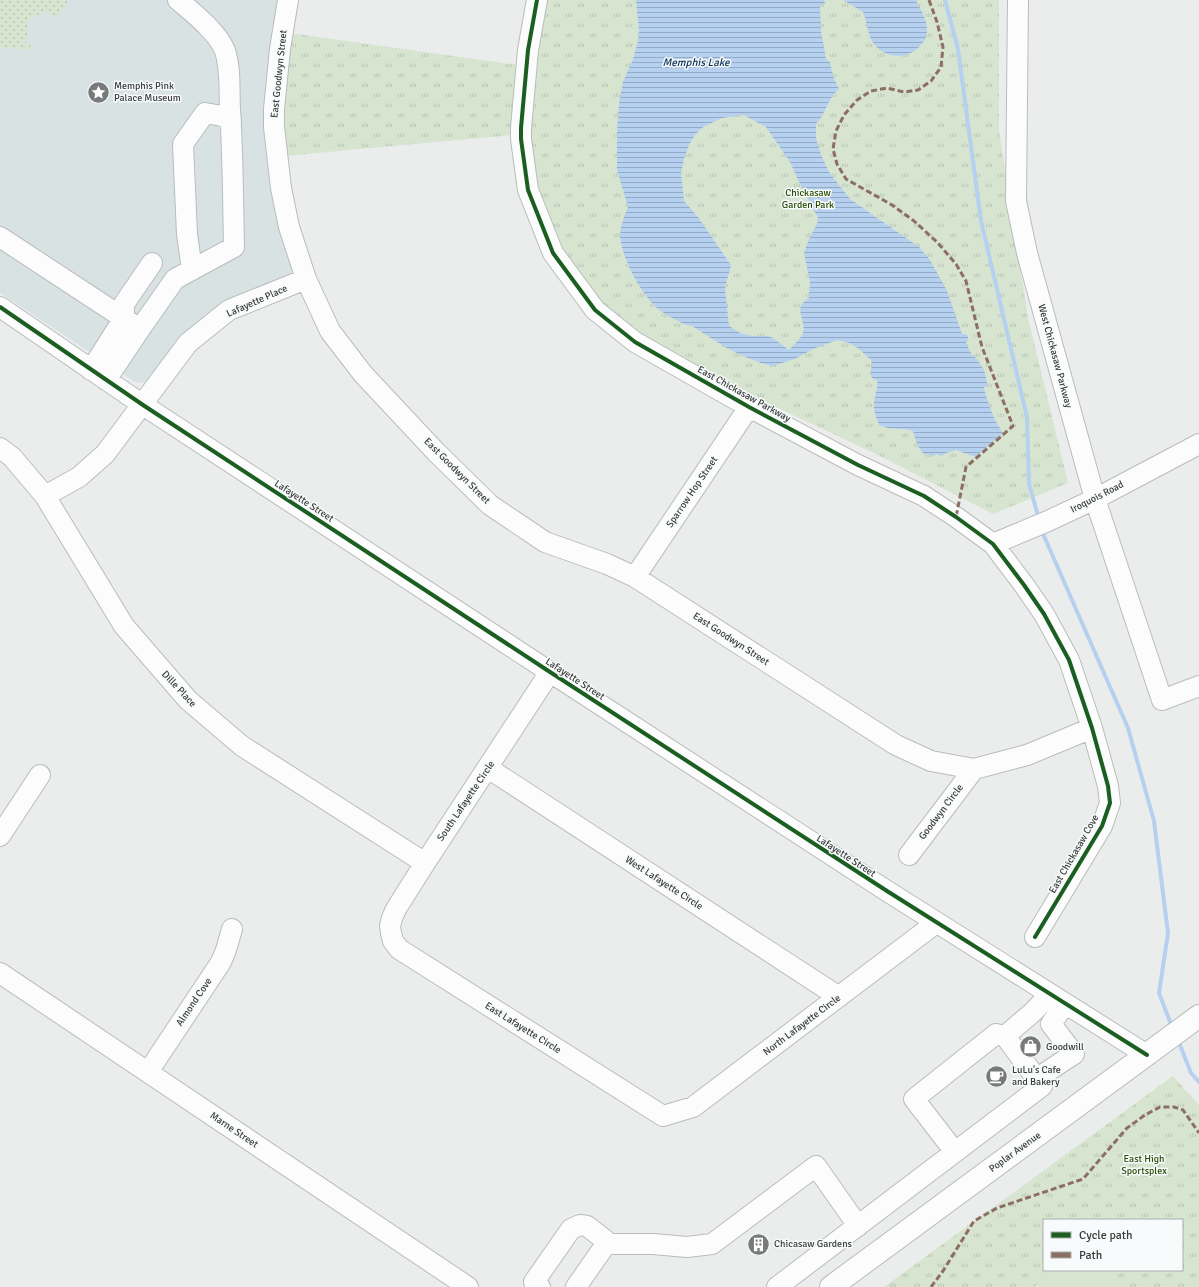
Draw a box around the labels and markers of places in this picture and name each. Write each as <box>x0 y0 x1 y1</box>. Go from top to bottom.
place icon: Memphis Pink Palace Museum <box>85 79 111 105</box>
place label: Memphis Pink Palace Museum <box>114 80 181 104</box>
shop icon: Goodwill <box>1018 1034 1044 1060</box>
place label: Goodwill <box>1046 1041 1084 1053</box>
cafe icon: LuLu's Cafe and Bakery <box>983 1063 1009 1089</box>
place label: LuLu's Cafe and Bakery <box>1012 1064 1061 1088</box>
building icon: Chicasaw Gardens <box>746 1231 772 1257</box>
place label: Chicasaw Gardens <box>774 1238 853 1250</box>

